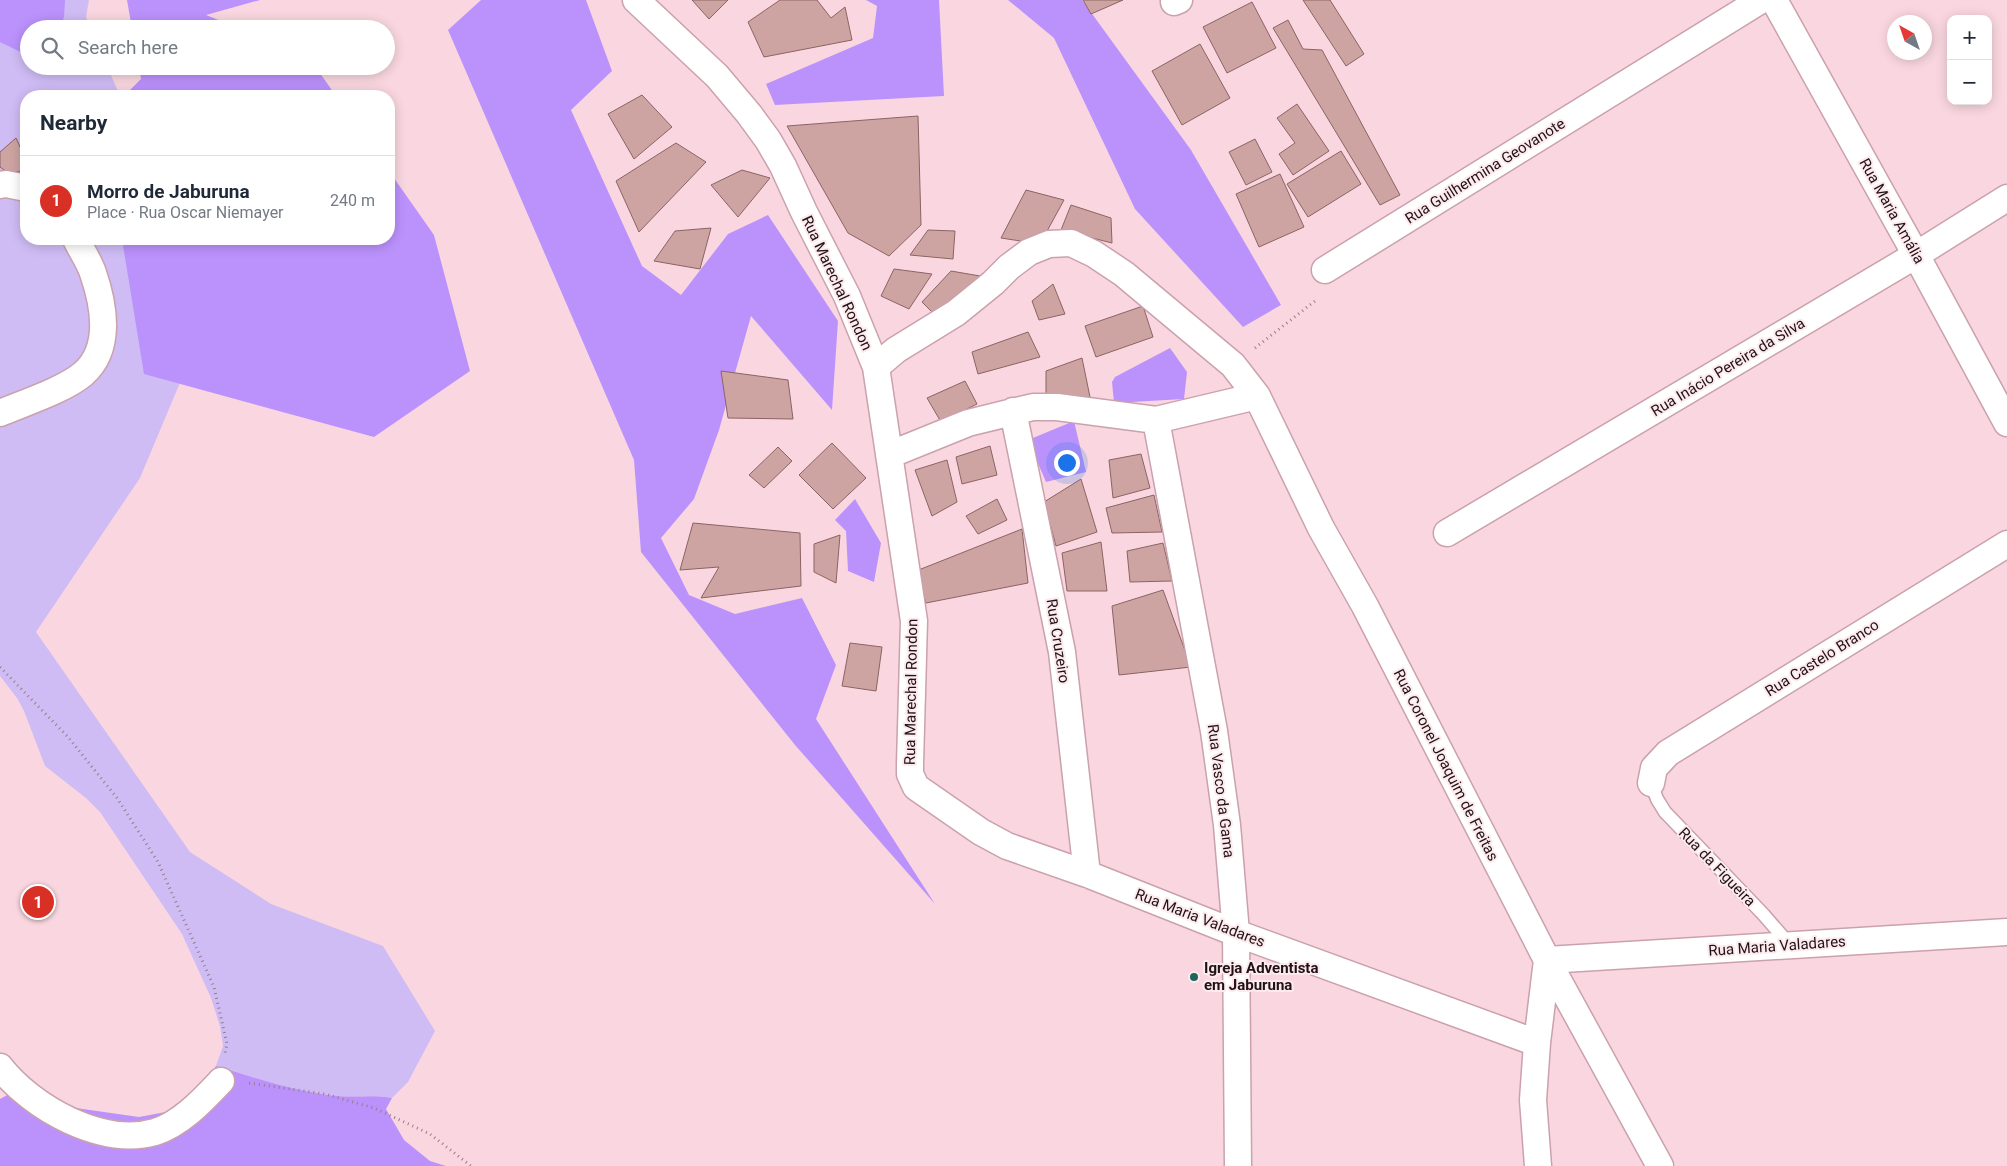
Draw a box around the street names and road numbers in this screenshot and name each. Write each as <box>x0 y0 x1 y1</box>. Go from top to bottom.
street label: Rua Guilhermina Geovanote <box>1402 114 1568 228</box>
street label: Rua Maria Amália <box>1856 155 1928 267</box>
street label: Rua Marechal Rondon <box>798 213 876 353</box>
street label: Rua Inácio Pereira da Silva <box>1648 314 1808 420</box>
street label: Rua Cruzeiro <box>1042 598 1074 684</box>
street label: Rua Castelo Branco <box>1762 616 1882 700</box>
street label: Rua Marechal Rondon <box>901 619 921 765</box>
street label: Rua Coronel Joaquim de Freitas <box>1390 666 1502 864</box>
street label: Rua Vasco da Gama <box>1204 723 1238 859</box>
street label: Rua da Figueira <box>1675 824 1759 910</box>
street label: Rua Maria Valadares <box>1132 885 1268 951</box>
street label: Rua Maria Valadares <box>1708 932 1846 960</box>

